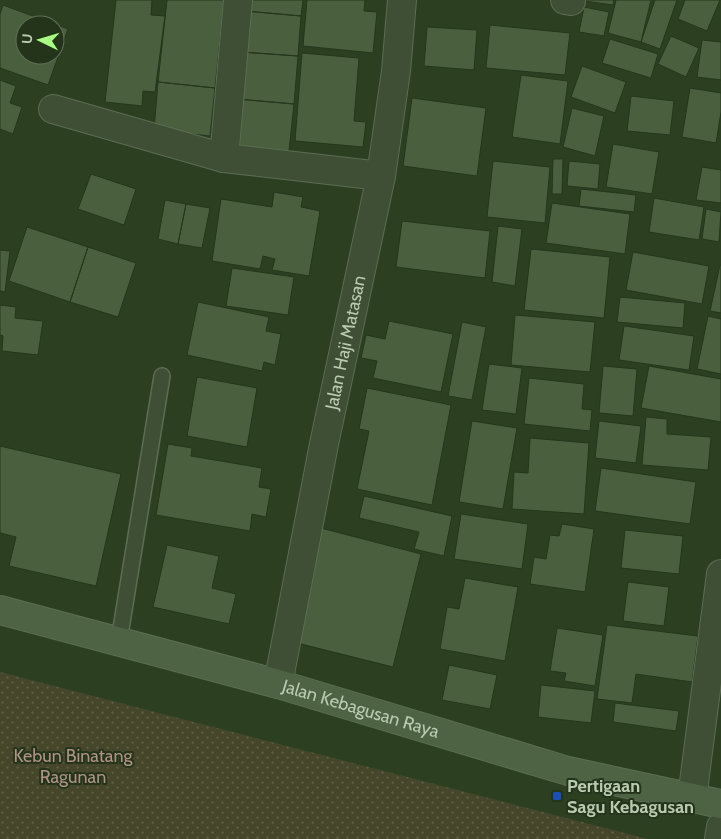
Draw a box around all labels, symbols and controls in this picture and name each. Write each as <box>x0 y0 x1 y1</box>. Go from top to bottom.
north arrow <box>15 15 65 65</box>
text: U <box>18 33 36 45</box>
street label: Jalan Haji Matasan <box>320 273 371 413</box>
street label: Jalan Kebagusan Raya <box>279 675 442 743</box>
park label: Kebun Binatang Ragunan <box>13 745 134 788</box>
place label: Pertigaan Sagu Kebagusan <box>567 775 694 818</box>
marker: Pertigaan Sagu Kebagusan <box>551 790 563 802</box>

